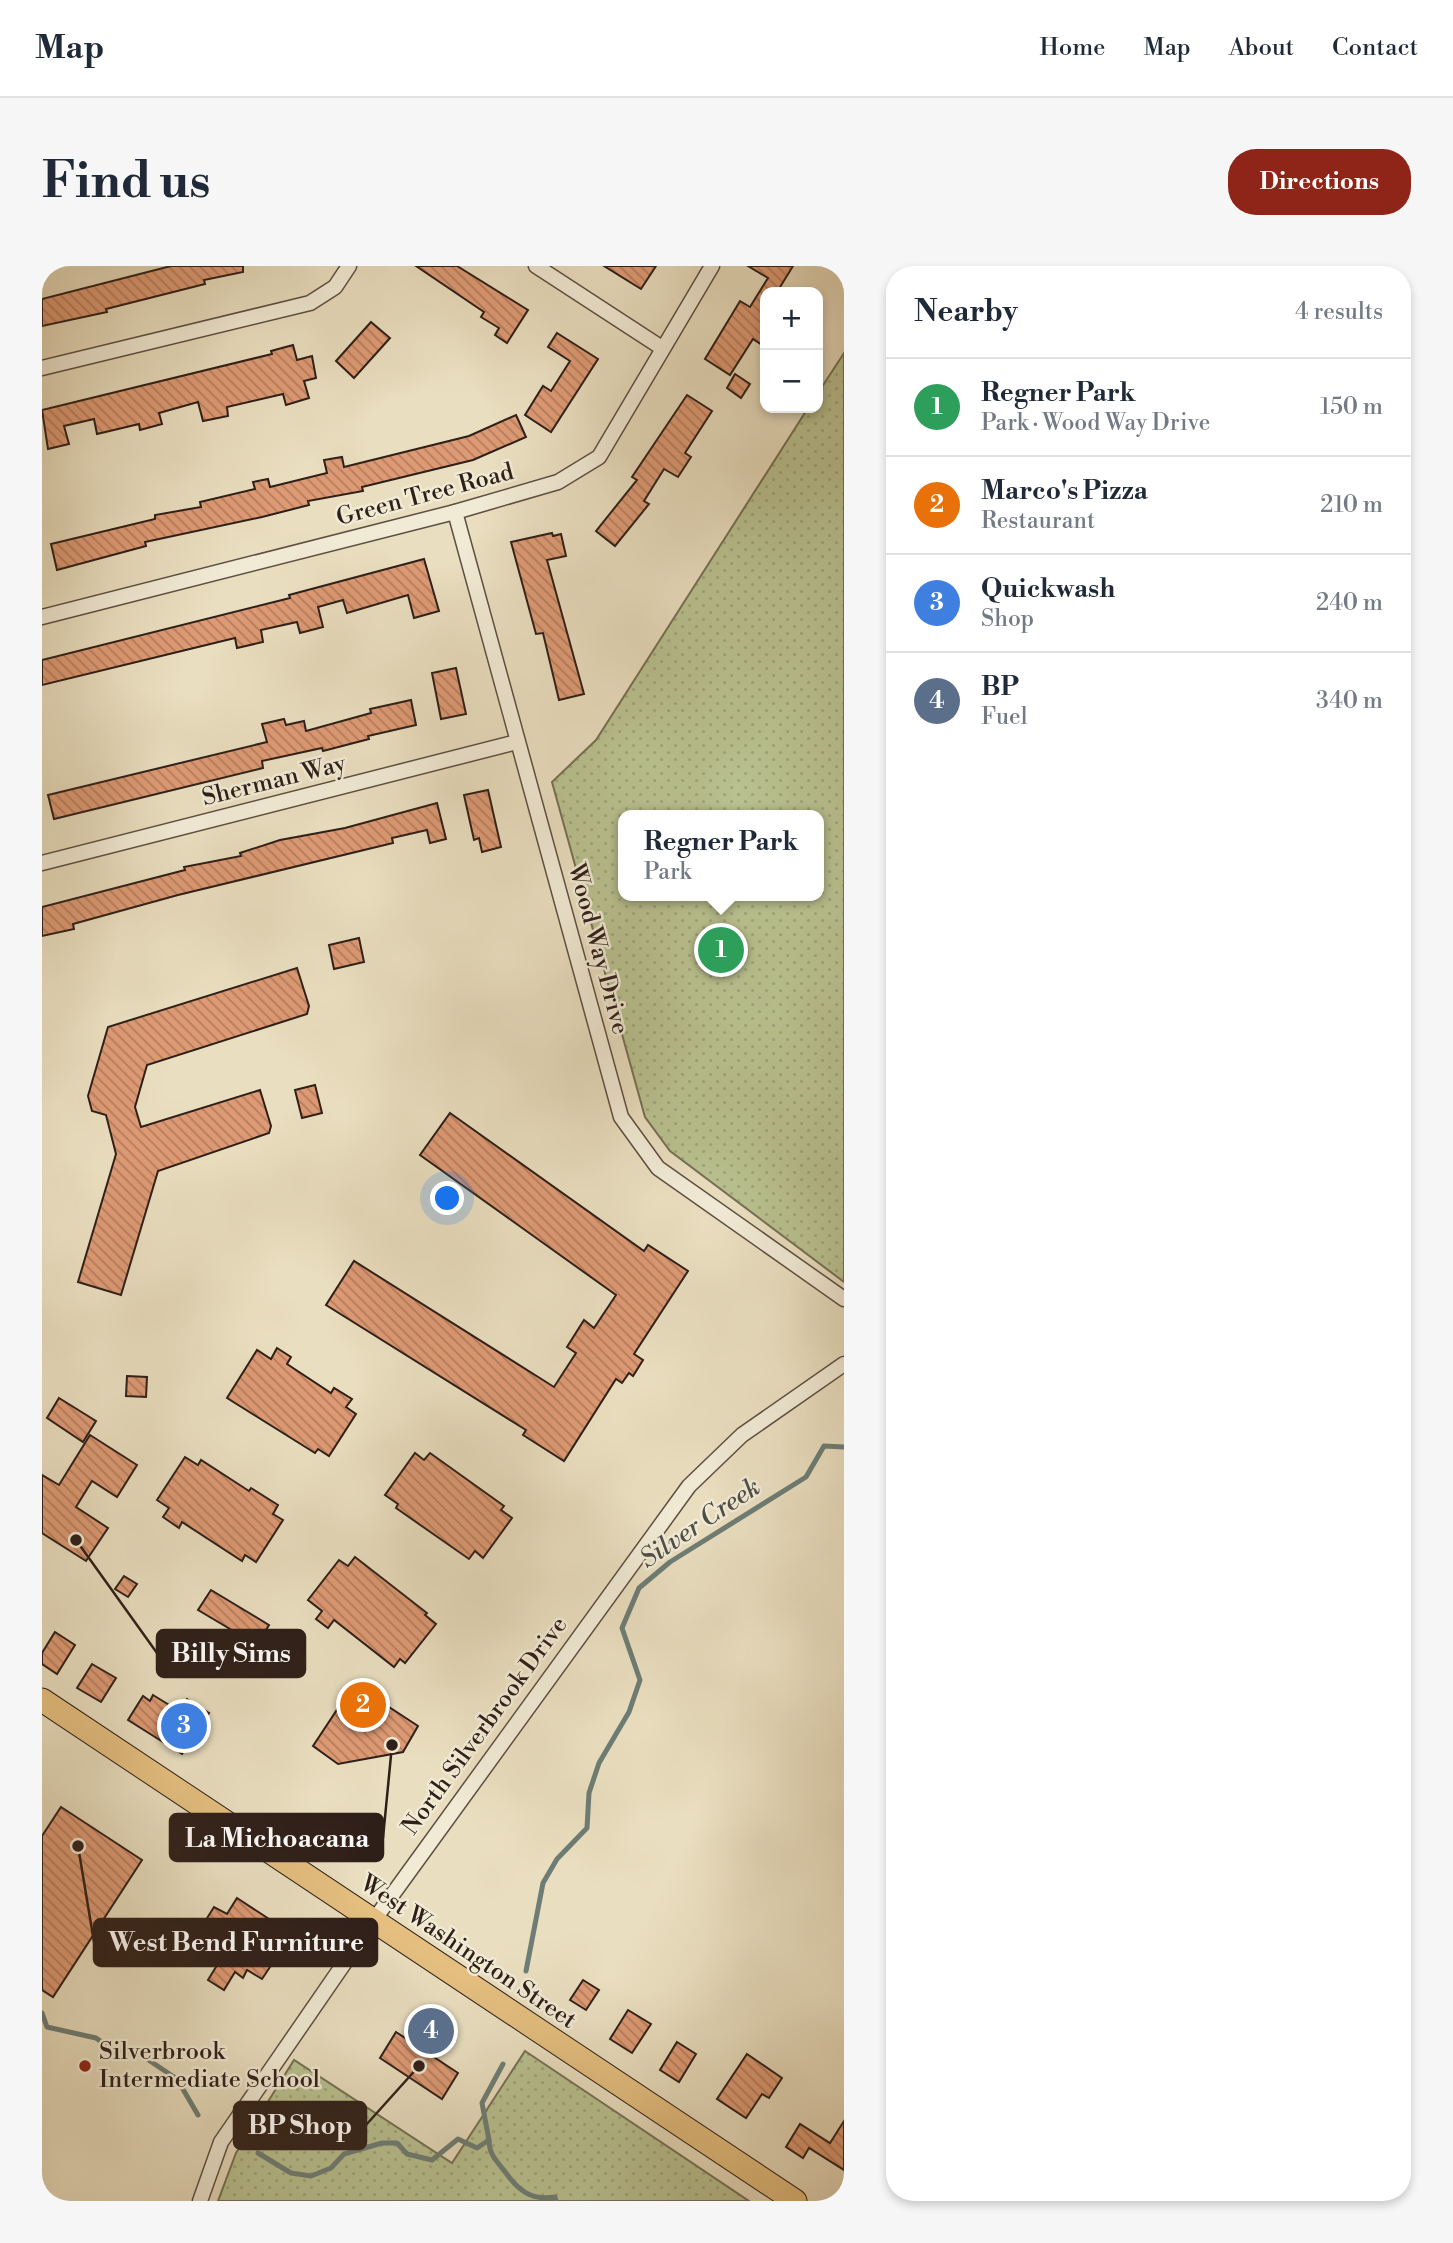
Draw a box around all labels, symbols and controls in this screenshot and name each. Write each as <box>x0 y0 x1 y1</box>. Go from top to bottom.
text: Map <box>35 28 104 69</box>
text: Home <box>1040 33 1105 63</box>
text: Map <box>1143 33 1191 63</box>
text: About <box>1229 33 1294 63</box>
text: Contact <box>1332 33 1418 63</box>
button: Directions <box>1228 149 1411 215</box>
text: Find us <box>42 152 211 213</box>
map controls <box>760 287 823 413</box>
button: + <box>760 287 823 350</box>
text: Nearby <box>914 293 1018 331</box>
text: 4 results <box>1295 298 1383 326</box>
button: − <box>760 350 823 413</box>
text: Regner Park <box>981 377 1136 409</box>
text: 1 <box>931 393 943 421</box>
text: 150 m <box>1320 393 1383 421</box>
text: Park · Wood Way Drive <box>981 409 1210 437</box>
street label: Green Tree Road <box>333 457 517 533</box>
text: Marco's Pizza <box>981 475 1148 507</box>
text: 2 <box>930 491 944 519</box>
text: 210 m <box>1320 491 1383 519</box>
text: Restaurant <box>981 507 1095 535</box>
text: Quickwash <box>981 573 1115 605</box>
text: 3 <box>930 589 944 617</box>
text: 240 m <box>1316 589 1383 617</box>
text: Shop <box>981 605 1034 633</box>
text: BP <box>981 671 1019 703</box>
text: 4 <box>929 687 945 715</box>
text: 340 m <box>1316 687 1383 715</box>
text: Fuel <box>981 703 1027 731</box>
street label: Sherman Way <box>199 749 349 813</box>
popup <box>618 810 824 901</box>
text: Regner Park <box>644 826 798 858</box>
text: Park <box>644 858 692 886</box>
street label: Wood Way Drive <box>561 859 635 1038</box>
pin: 1 <box>698 924 744 976</box>
your location <box>430 1181 464 1215</box>
water label: Silver Creek <box>633 1471 767 1575</box>
street label: North Silverbrook Drive <box>396 1611 574 1841</box>
callout: Billy Sims <box>157 1630 305 1677</box>
text: Billy Sims <box>171 1638 291 1670</box>
pin: 2 <box>340 1679 386 1731</box>
pin: 3 <box>161 1700 207 1752</box>
callout: La Michoacana <box>170 1814 383 1861</box>
text: La Michoacana <box>185 1823 370 1855</box>
street label: West Washington Street <box>353 1868 582 2036</box>
callout: West Bend Furniture <box>94 1919 377 1966</box>
text: West Bend Furniture <box>107 1927 364 1959</box>
pin: 4 <box>408 2005 454 2057</box>
place label: Silverbrook Intermediate School <box>99 2037 320 2095</box>
marker: Silverbrook Intermediate School <box>77 2058 93 2074</box>
callout: BP Shop <box>234 2102 366 2149</box>
text: BP Shop <box>248 2110 352 2142</box>

